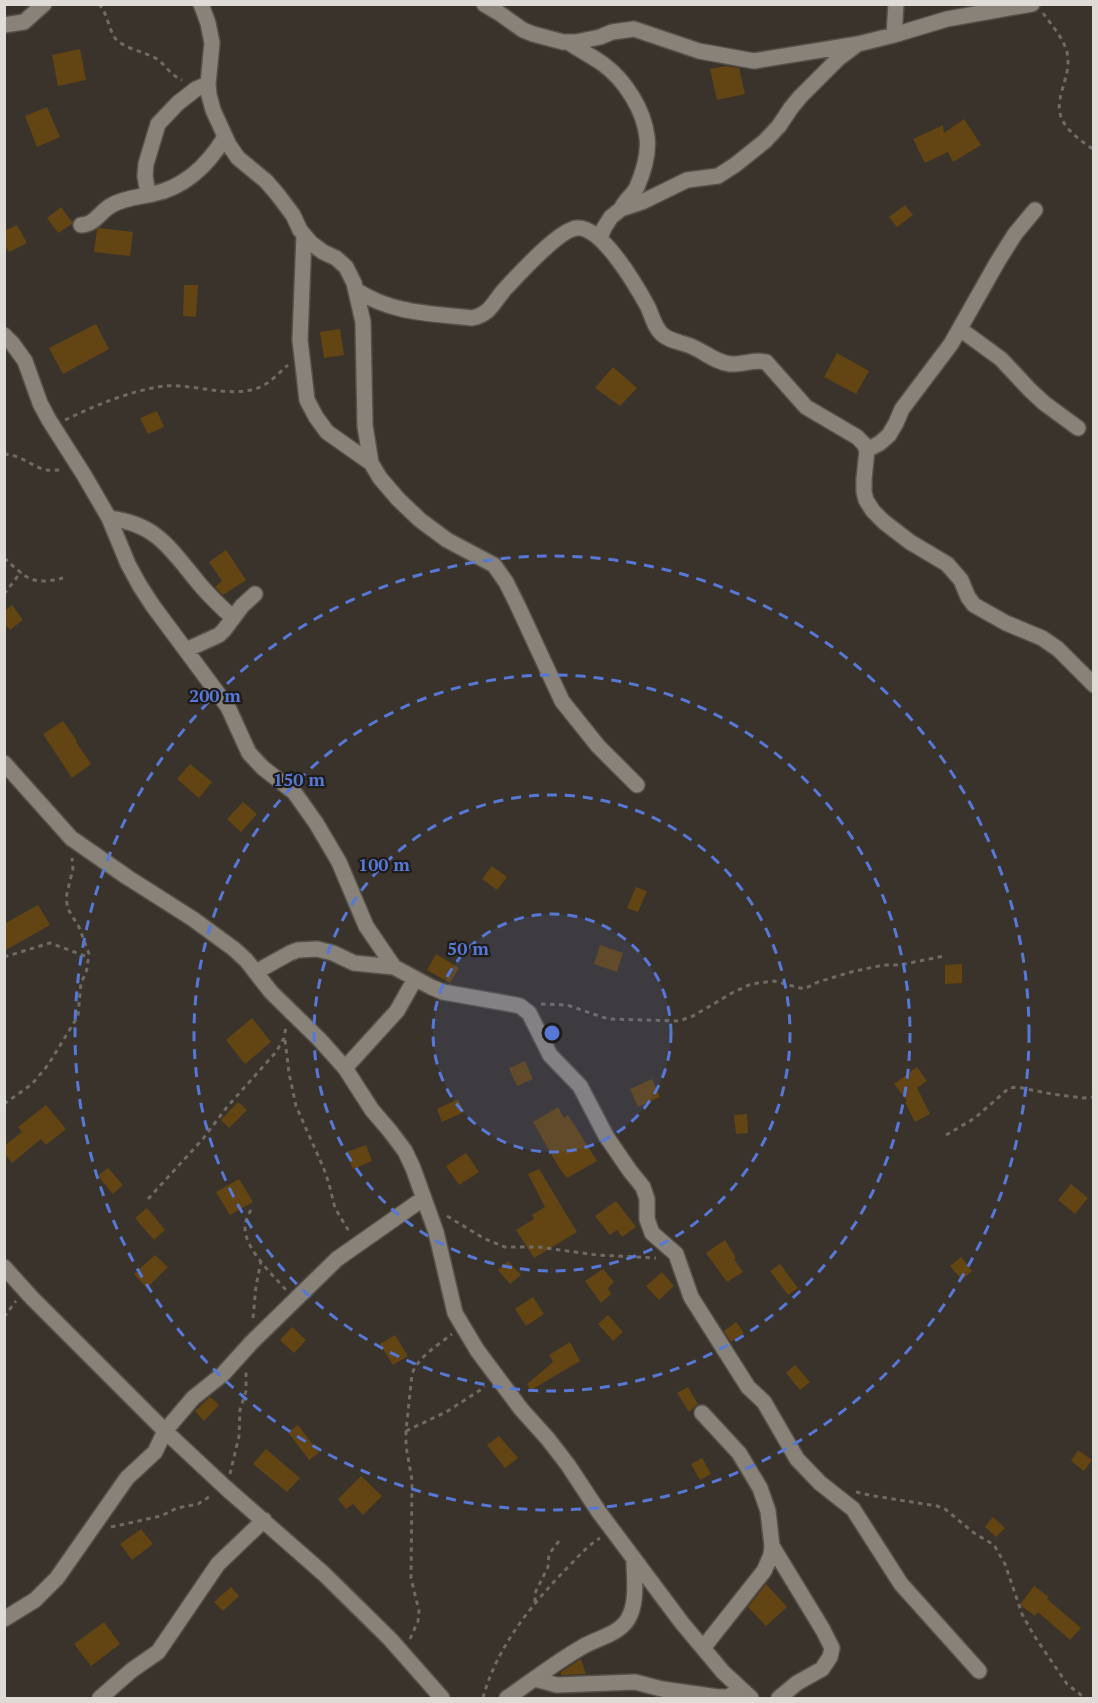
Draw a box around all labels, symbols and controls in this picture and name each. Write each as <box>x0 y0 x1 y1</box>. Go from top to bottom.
text: 200 m <box>189 683 241 707</box>
text: 150 m <box>273 767 325 791</box>
text: 100 m <box>358 852 410 876</box>
text: 50 m <box>447 936 489 960</box>
centre of rings <box>542 1023 562 1043</box>

